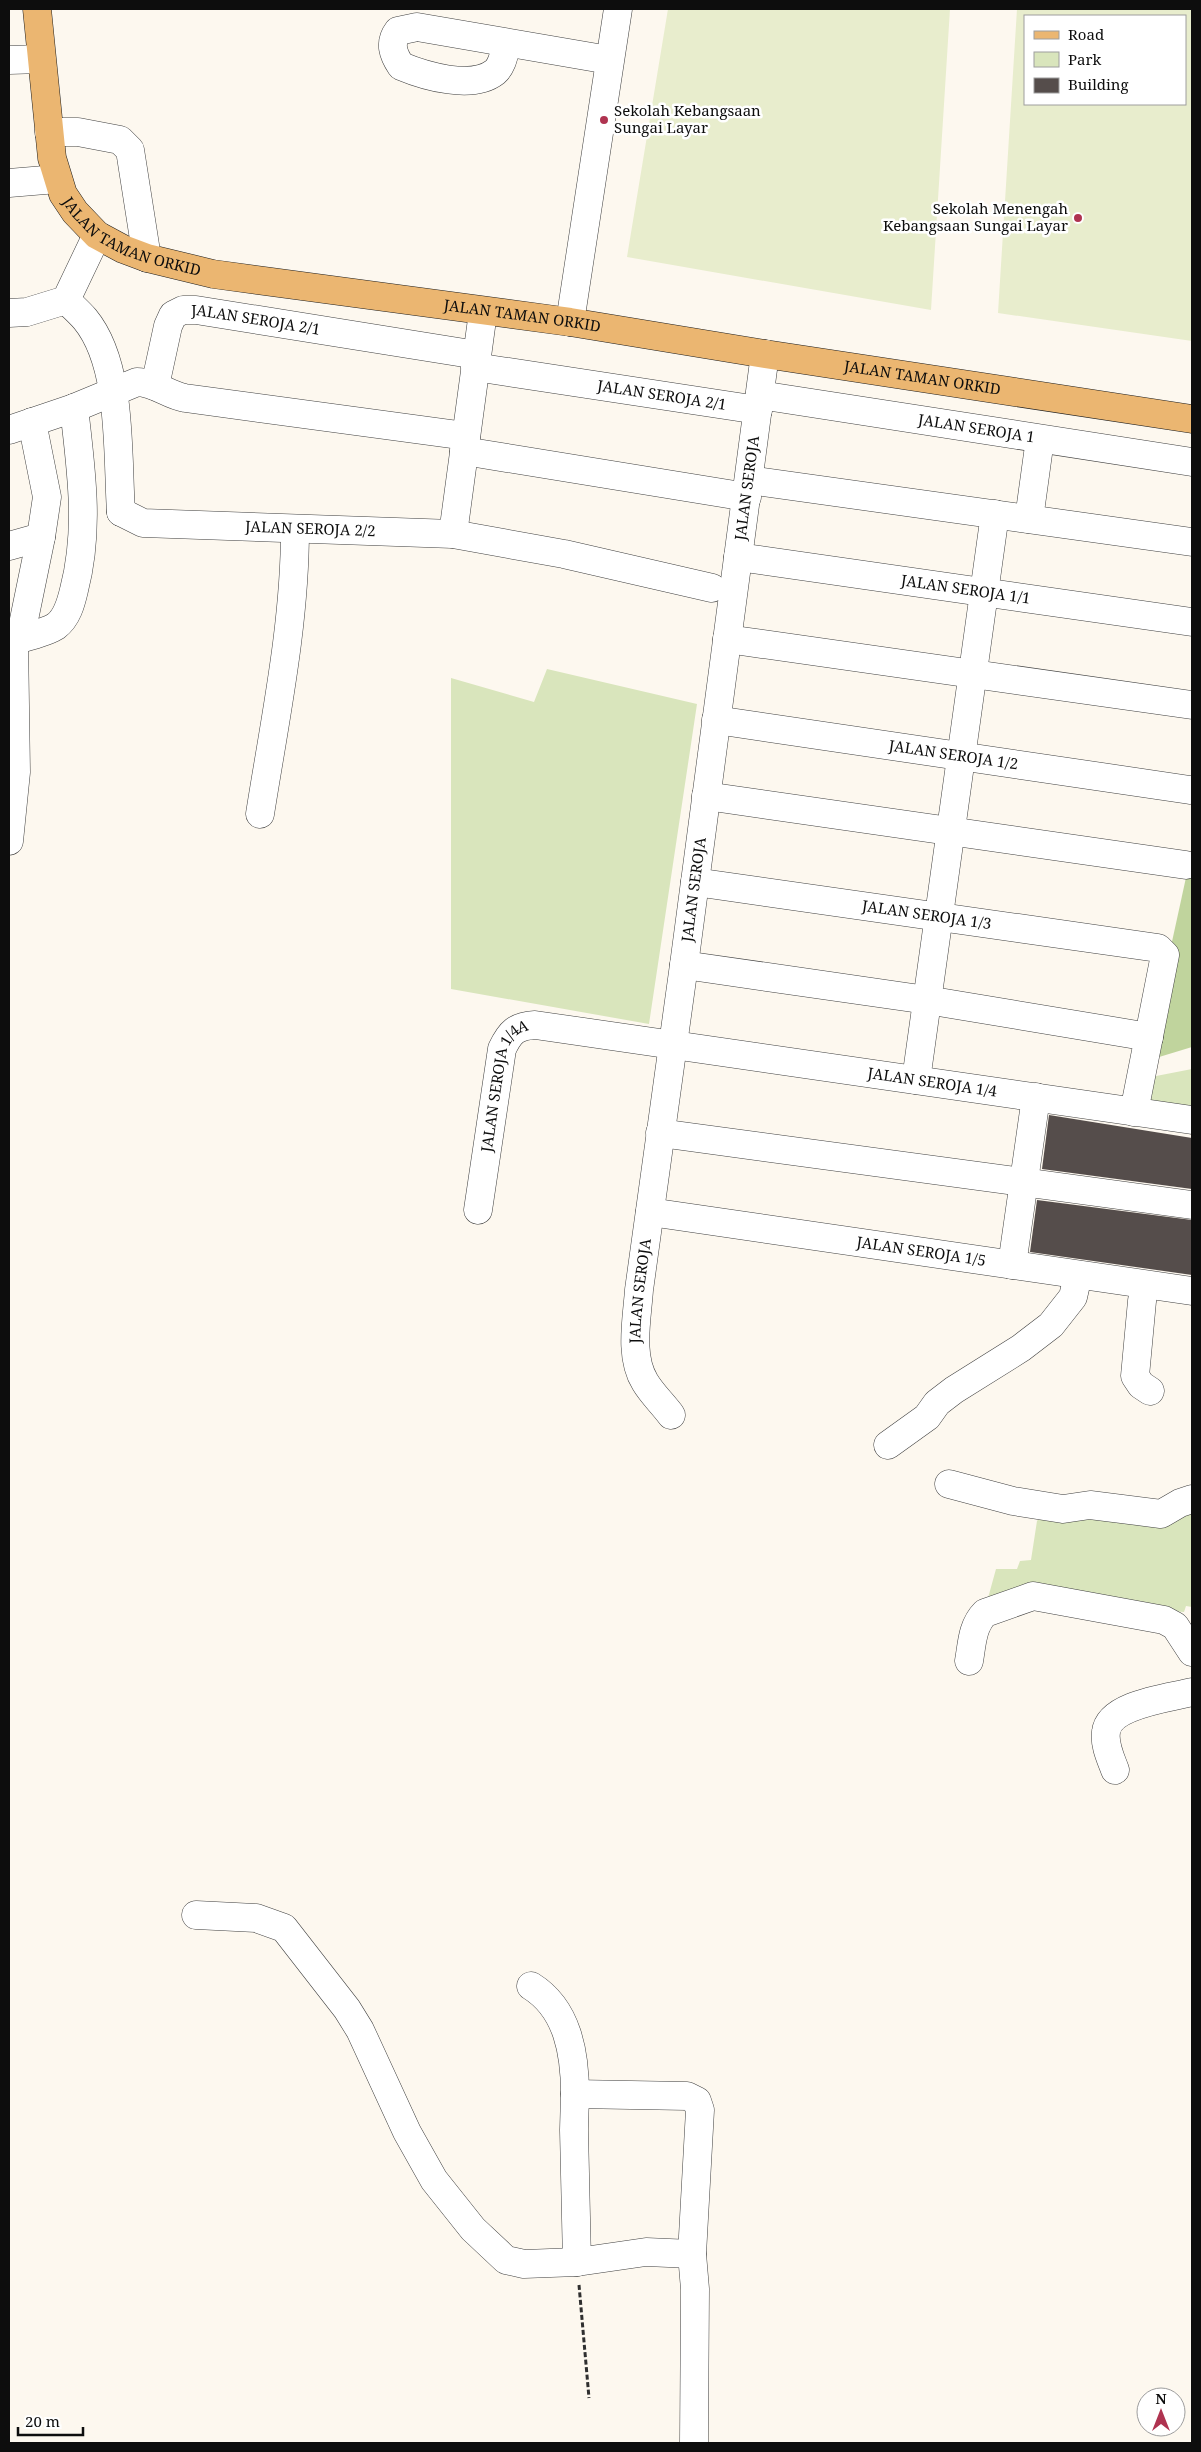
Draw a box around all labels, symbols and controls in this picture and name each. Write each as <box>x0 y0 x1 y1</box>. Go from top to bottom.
legend <box>1024 15 1186 105</box>
text: Road <box>1068 24 1104 44</box>
text: Park <box>1068 49 1102 69</box>
text: Building <box>1068 74 1129 94</box>
place label: Sekolah Kebangsaan Sungai Layar <box>614 100 761 137</box>
marker: Sekolah Kebangsaan Sungai Layar <box>598 114 610 126</box>
street label: JALAN TAMAN ORKID <box>58 192 203 280</box>
place label: Sekolah Menengah Kebangsaan Sungai Layar <box>883 198 1068 235</box>
marker: Sekolah Menengah Kebangsaan Sungai Layar <box>1072 212 1084 224</box>
street label: JALAN TAMAN ORKID <box>442 294 602 336</box>
street label: JALAN SEROJA 2/1 <box>190 299 322 339</box>
street label: JALAN TAMAN ORKID <box>842 355 1002 399</box>
street label: JALAN SEROJA 2/1 <box>595 375 728 414</box>
street label: JALAN SEROJA 1 <box>916 409 1036 446</box>
street label: JALAN SEROJA <box>729 434 763 543</box>
street label: JALAN SEROJA 2/2 <box>244 516 376 540</box>
street label: JALAN SEROJA 1/1 <box>899 569 1032 608</box>
street label: JALAN SEROJA 1/2 <box>887 735 1020 773</box>
street label: JALAN SEROJA <box>676 835 710 944</box>
street label: JALAN SEROJA 1/3 <box>860 895 993 933</box>
street label: JALAN SEROJA 1/4A <box>476 1015 531 1154</box>
street label: JALAN SEROJA 1/4 <box>865 1062 999 1101</box>
street label: JALAN SEROJA 1/5 <box>854 1231 987 1270</box>
street label: JALAN SEROJA <box>624 1237 655 1344</box>
north arrow <box>1136 2387 1186 2437</box>
text: N <box>1155 2389 1167 2408</box>
scale bar <box>18 2404 82 2436</box>
text: 20 m <box>25 2411 60 2431</box>

